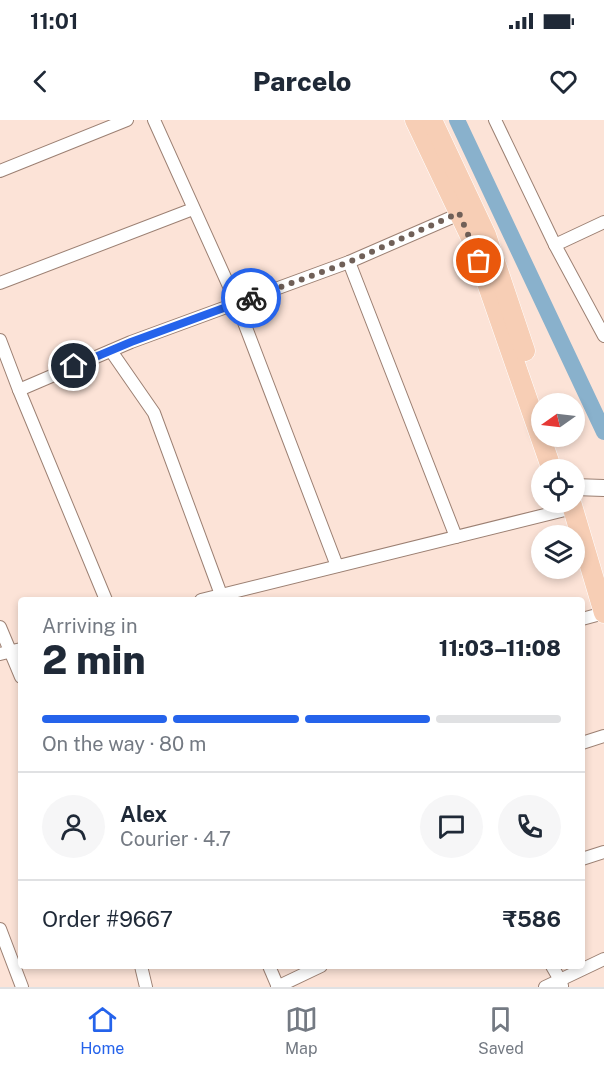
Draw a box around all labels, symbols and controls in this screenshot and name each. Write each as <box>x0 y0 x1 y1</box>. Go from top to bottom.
text: 11:01 <box>30 8 78 34</box>
icon: back <box>24 65 57 98</box>
text: Parcelo <box>253 65 351 97</box>
icon: heart <box>547 65 580 98</box>
pin <box>453 235 504 286</box>
icon: bag <box>462 244 495 277</box>
courier <box>221 268 281 328</box>
icon: bike <box>235 282 268 315</box>
pin <box>48 340 99 391</box>
icon: home <box>57 349 90 382</box>
north arrow <box>531 393 585 447</box>
map controls <box>531 393 585 579</box>
button: locate <box>531 459 585 513</box>
button: layers <box>531 525 585 579</box>
text: Arriving in <box>42 614 137 638</box>
text: 11:03–11:08 <box>439 635 561 661</box>
text: 2 min <box>42 637 146 683</box>
text: On the way · 80 m <box>42 732 206 756</box>
button: person <box>42 795 105 858</box>
button: chat <box>420 795 483 858</box>
button: phone <box>498 795 561 858</box>
text: Alex <box>120 801 167 827</box>
text: Courier · 4.7 <box>120 827 231 851</box>
text: Order #9667 <box>42 906 173 932</box>
text: ₹586 <box>503 906 561 932</box>
tab: Home <box>80 1003 124 1058</box>
tab: Map <box>285 1003 318 1058</box>
tab: Saved <box>478 1003 524 1058</box>

